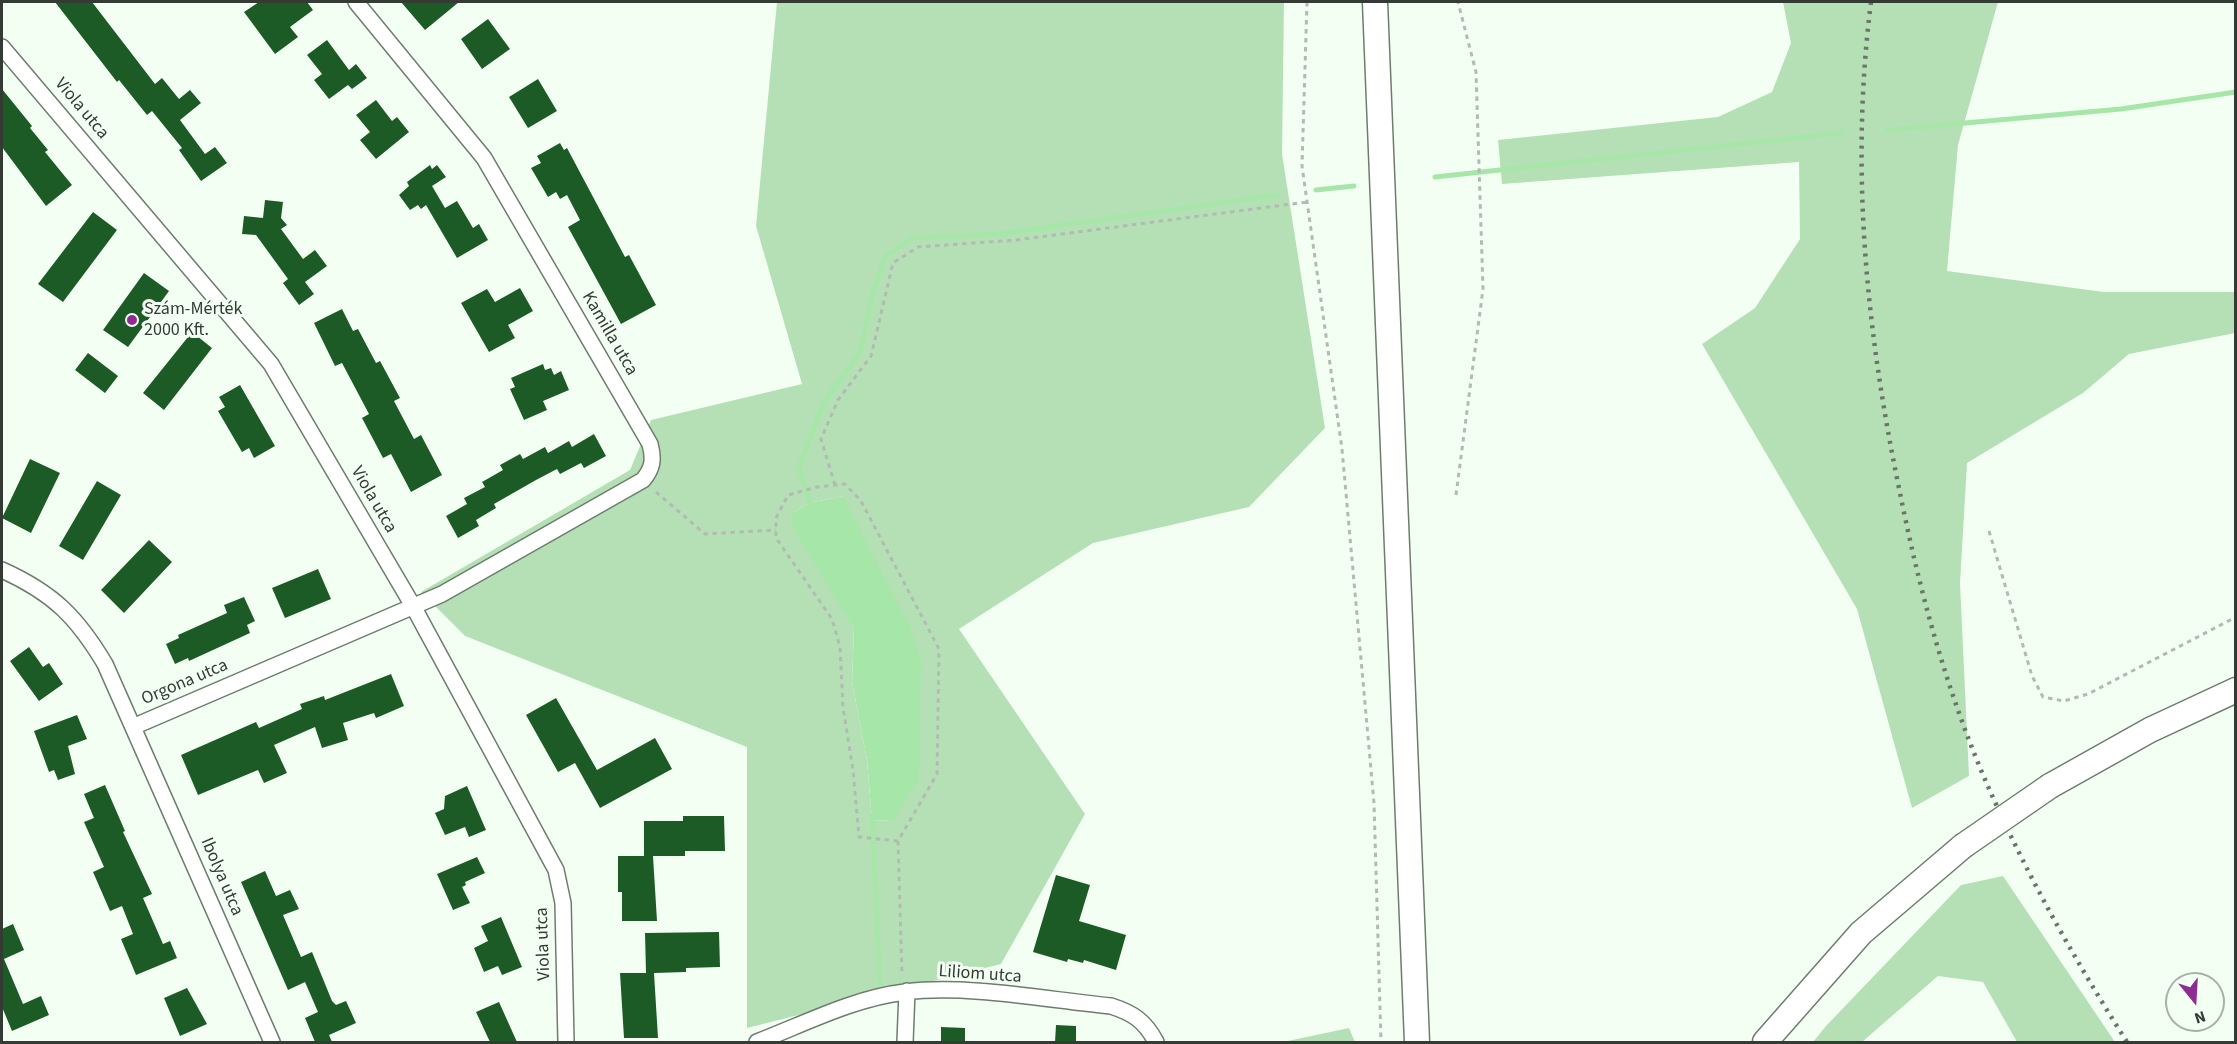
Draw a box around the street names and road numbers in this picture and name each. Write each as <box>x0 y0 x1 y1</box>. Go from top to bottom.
street label: Viola utca <box>49 74 113 144</box>
street label: Kamilla utca <box>576 288 642 380</box>
street label: Viola utca <box>345 463 401 537</box>
street label: Orgona utca <box>139 655 231 711</box>
street label: Ibolya utca <box>195 835 247 919</box>
street label: Viola utca <box>532 907 556 981</box>
street label: Liliom utca <box>938 961 1022 989</box>

